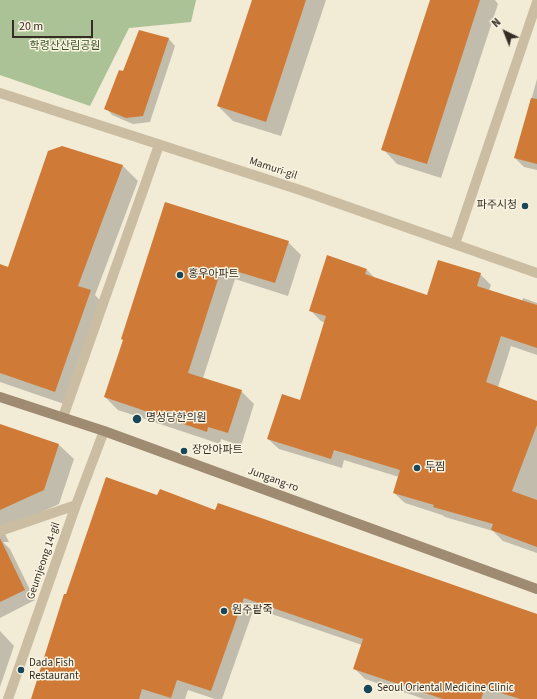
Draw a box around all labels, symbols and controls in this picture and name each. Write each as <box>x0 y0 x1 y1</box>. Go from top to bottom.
scale bar <box>14 12 95 38</box>
north arrow <box>485 12 525 52</box>
text: N <box>489 15 504 31</box>
text: 20 m <box>19 18 43 35</box>
park label: 학령산산림공원 <box>30 40 100 54</box>
street label: Mamuri-gil <box>247 155 299 183</box>
place label: 파주시청 <box>477 199 517 213</box>
marker: 파주시청 <box>520 201 530 211</box>
place label: 홍우아파트 <box>188 268 239 282</box>
marker: 홍우아파트 <box>175 270 185 280</box>
place label: 명성당한의원 <box>146 412 207 426</box>
marker: 명성당한의원 <box>131 413 143 425</box>
place label: 장안아파트 <box>192 444 243 458</box>
marker: 장안아파트 <box>179 446 189 456</box>
place label: 두찜 <box>425 461 445 475</box>
marker: 두찜 <box>412 463 422 473</box>
street label: Jungang-ro <box>246 465 300 495</box>
street label: Geumjeong 14-gil <box>25 521 63 601</box>
place label: 원주팥죽 <box>232 604 272 618</box>
marker: 원주팥죽 <box>219 606 229 616</box>
place label: Dada Fish Restaurant <box>29 657 79 683</box>
marker: Dada Fish Restaurant <box>16 665 26 675</box>
place label: Seoul Oriental Medicine Clinic <box>377 682 514 696</box>
marker: Seoul Oriental Medicine Clinic <box>362 683 374 695</box>

